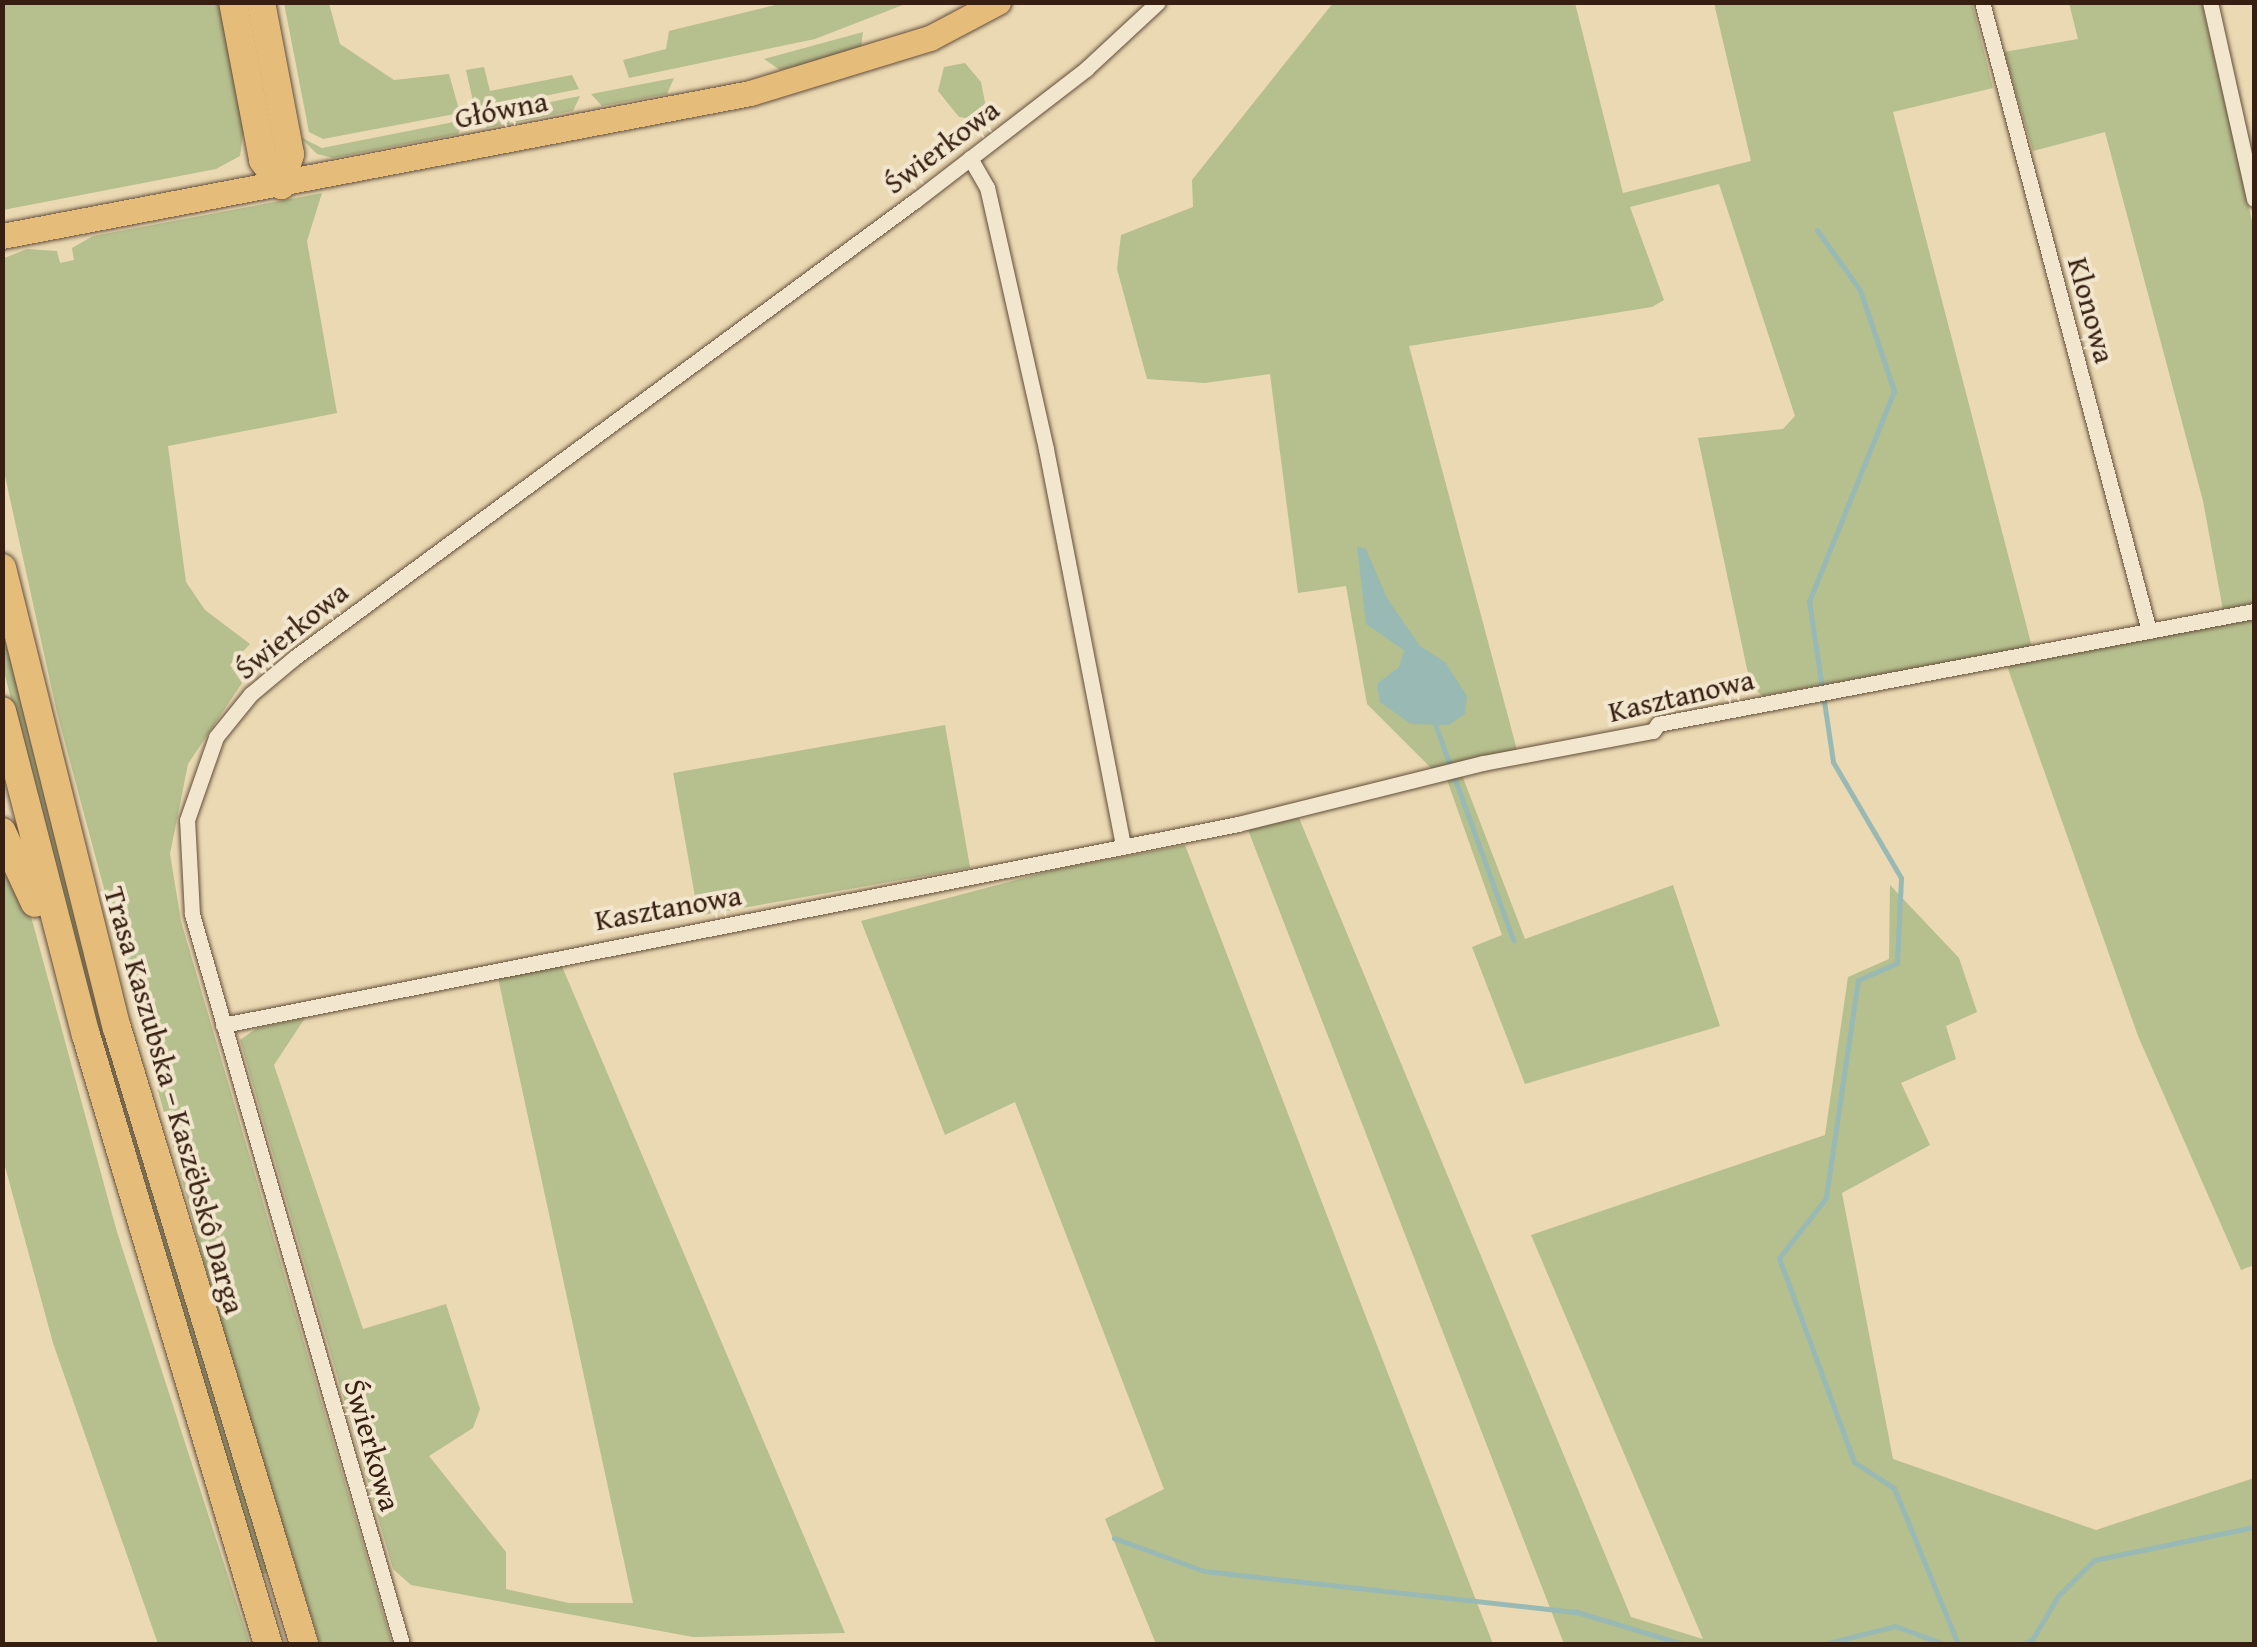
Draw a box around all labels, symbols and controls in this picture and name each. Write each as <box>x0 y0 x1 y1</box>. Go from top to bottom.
street label: Główna <box>451 82 551 136</box>
street label: Świerkowa <box>876 91 1006 201</box>
street label: Klonowa <box>2061 253 2123 367</box>
street label: Świerkowa <box>227 573 355 687</box>
street label: Kasztanowa <box>1605 661 1757 729</box>
street label: Kasztanowa <box>592 876 744 938</box>
street label: Trasa Kaszubska – Kaszëbskô Darga <box>97 882 253 1318</box>
street label: Świerkowa <box>337 1375 409 1515</box>

